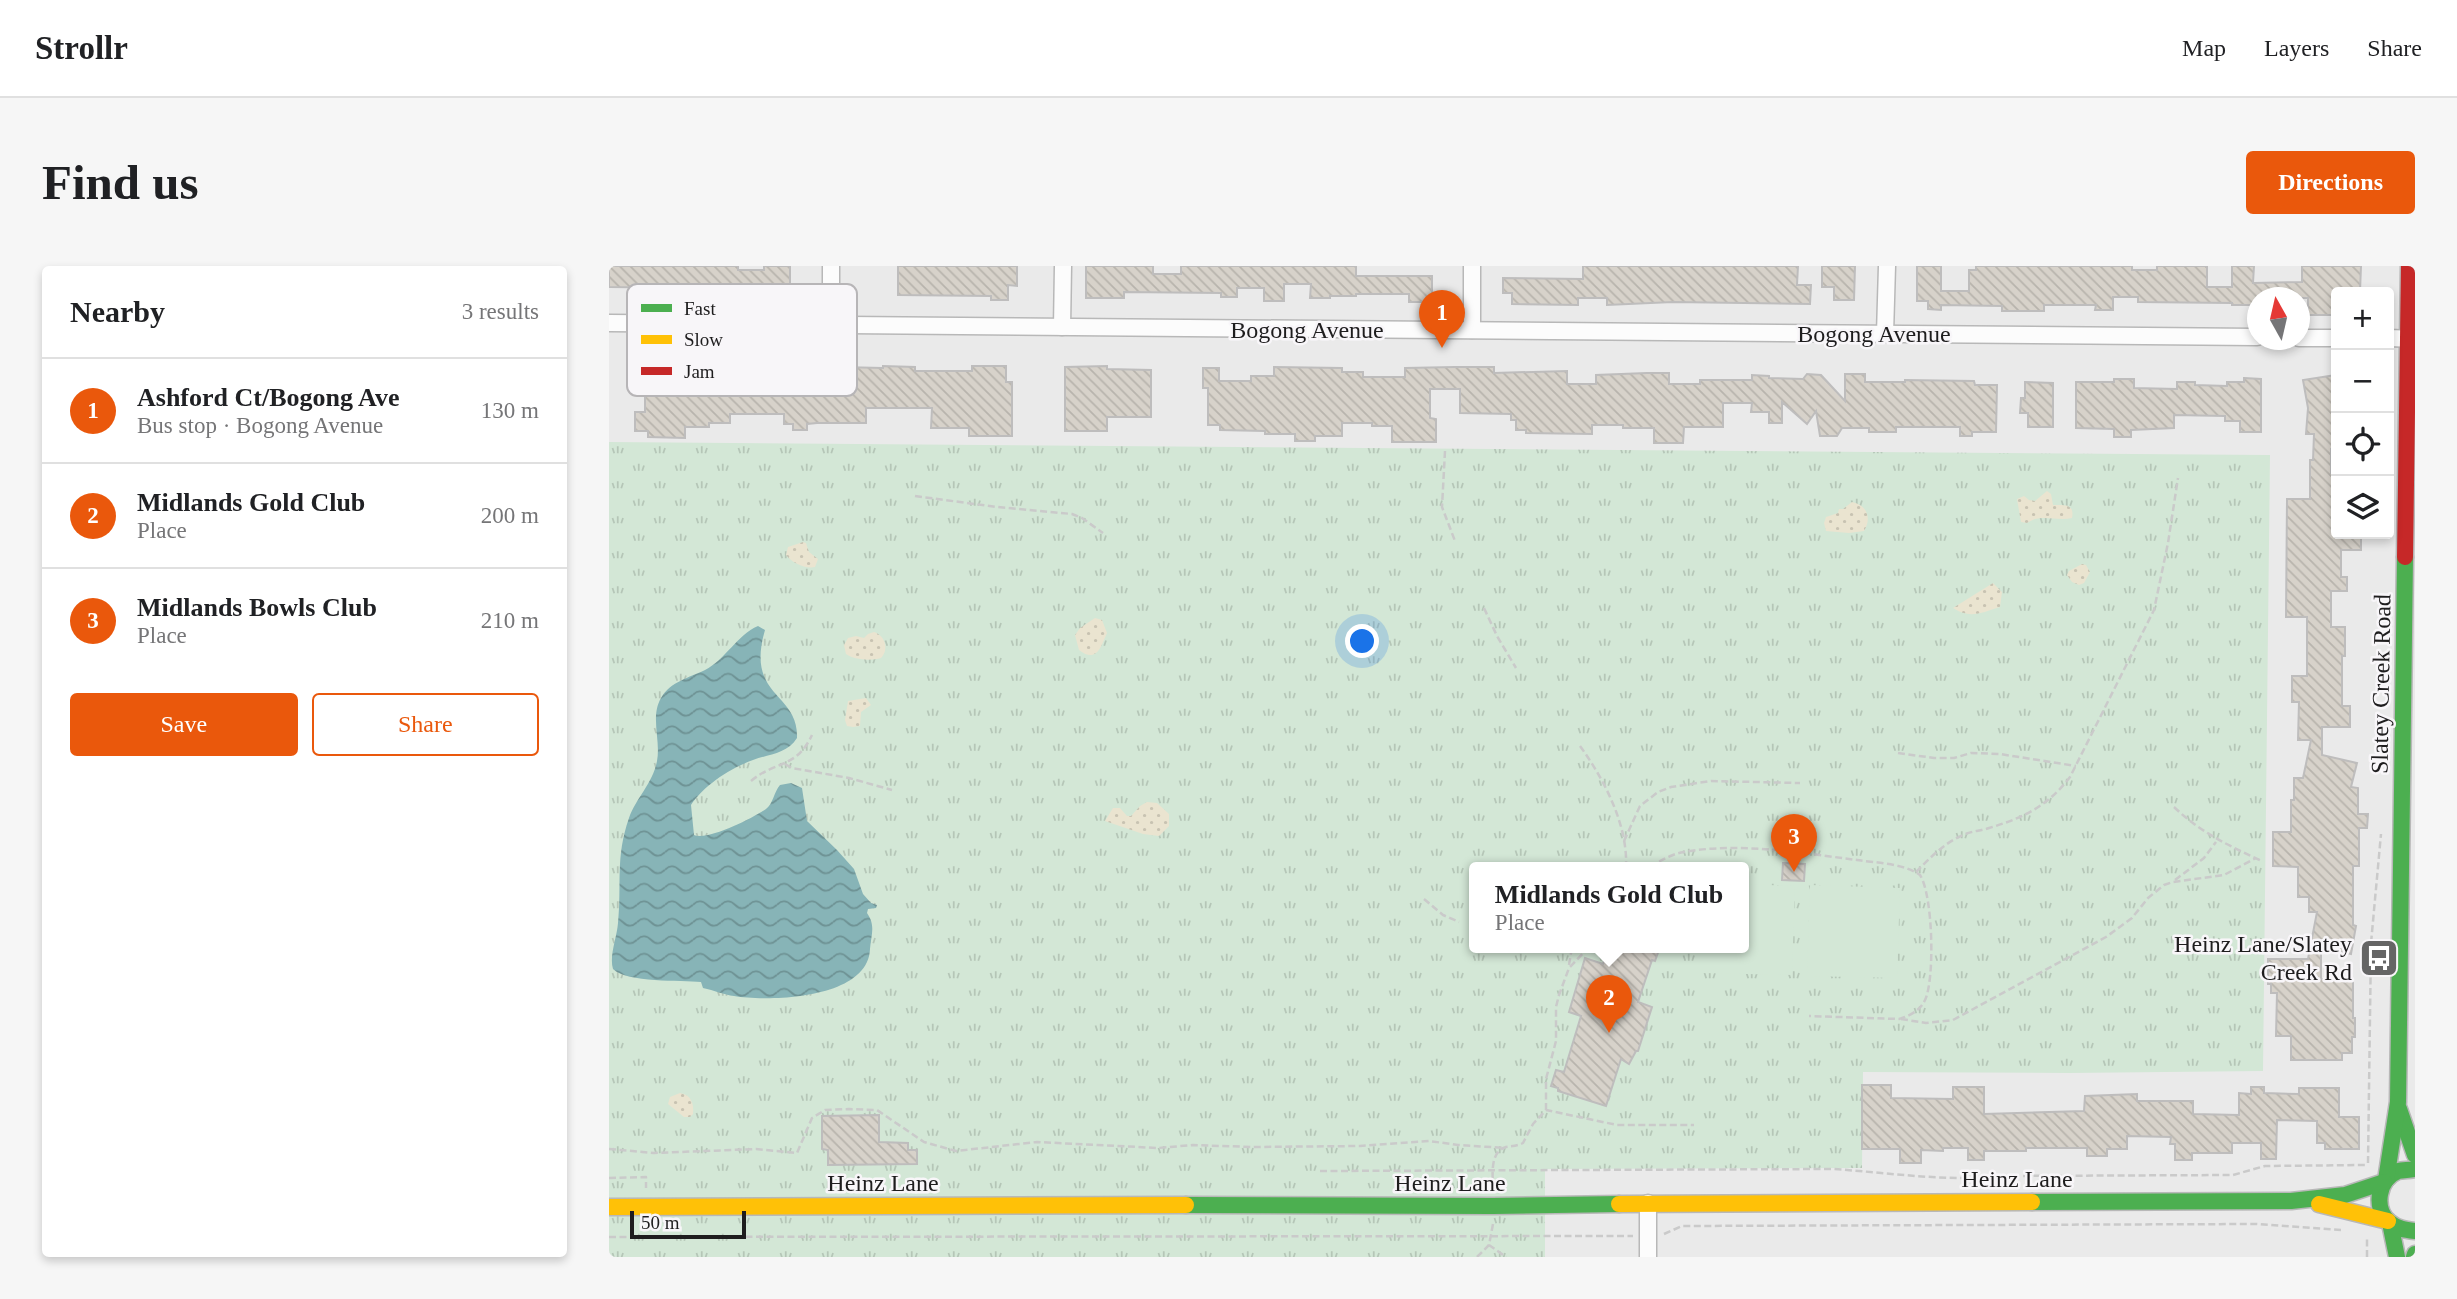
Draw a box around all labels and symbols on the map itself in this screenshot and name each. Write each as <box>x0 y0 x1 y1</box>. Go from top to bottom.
legend <box>627 284 857 396</box>
north arrow <box>2247 287 2310 350</box>
pin: 1 <box>1419 290 1465 348</box>
text: Fast <box>684 298 716 319</box>
street label: Bogong Avenue <box>1230 317 1384 343</box>
street label: Bogong Avenue <box>1797 321 1951 347</box>
text: Slow <box>684 329 723 350</box>
text: Jam <box>684 361 715 382</box>
street label: Slatey Creek Road <box>2366 594 2396 774</box>
your location <box>1345 624 1379 658</box>
pin: 3 <box>1771 814 1817 872</box>
place label: Heinz Lane/Slatey Creek Rd <box>2174 931 2352 985</box>
bus stop icon: Heinz Lane/Slatey Creek Rd <box>2358 937 2400 979</box>
pin: 2 <box>1586 975 1632 1033</box>
street label: Heinz Lane <box>1961 1166 2073 1192</box>
street label: Heinz Lane <box>827 1170 939 1196</box>
street label: Heinz Lane <box>1394 1170 1506 1196</box>
scale bar <box>630 1208 745 1240</box>

